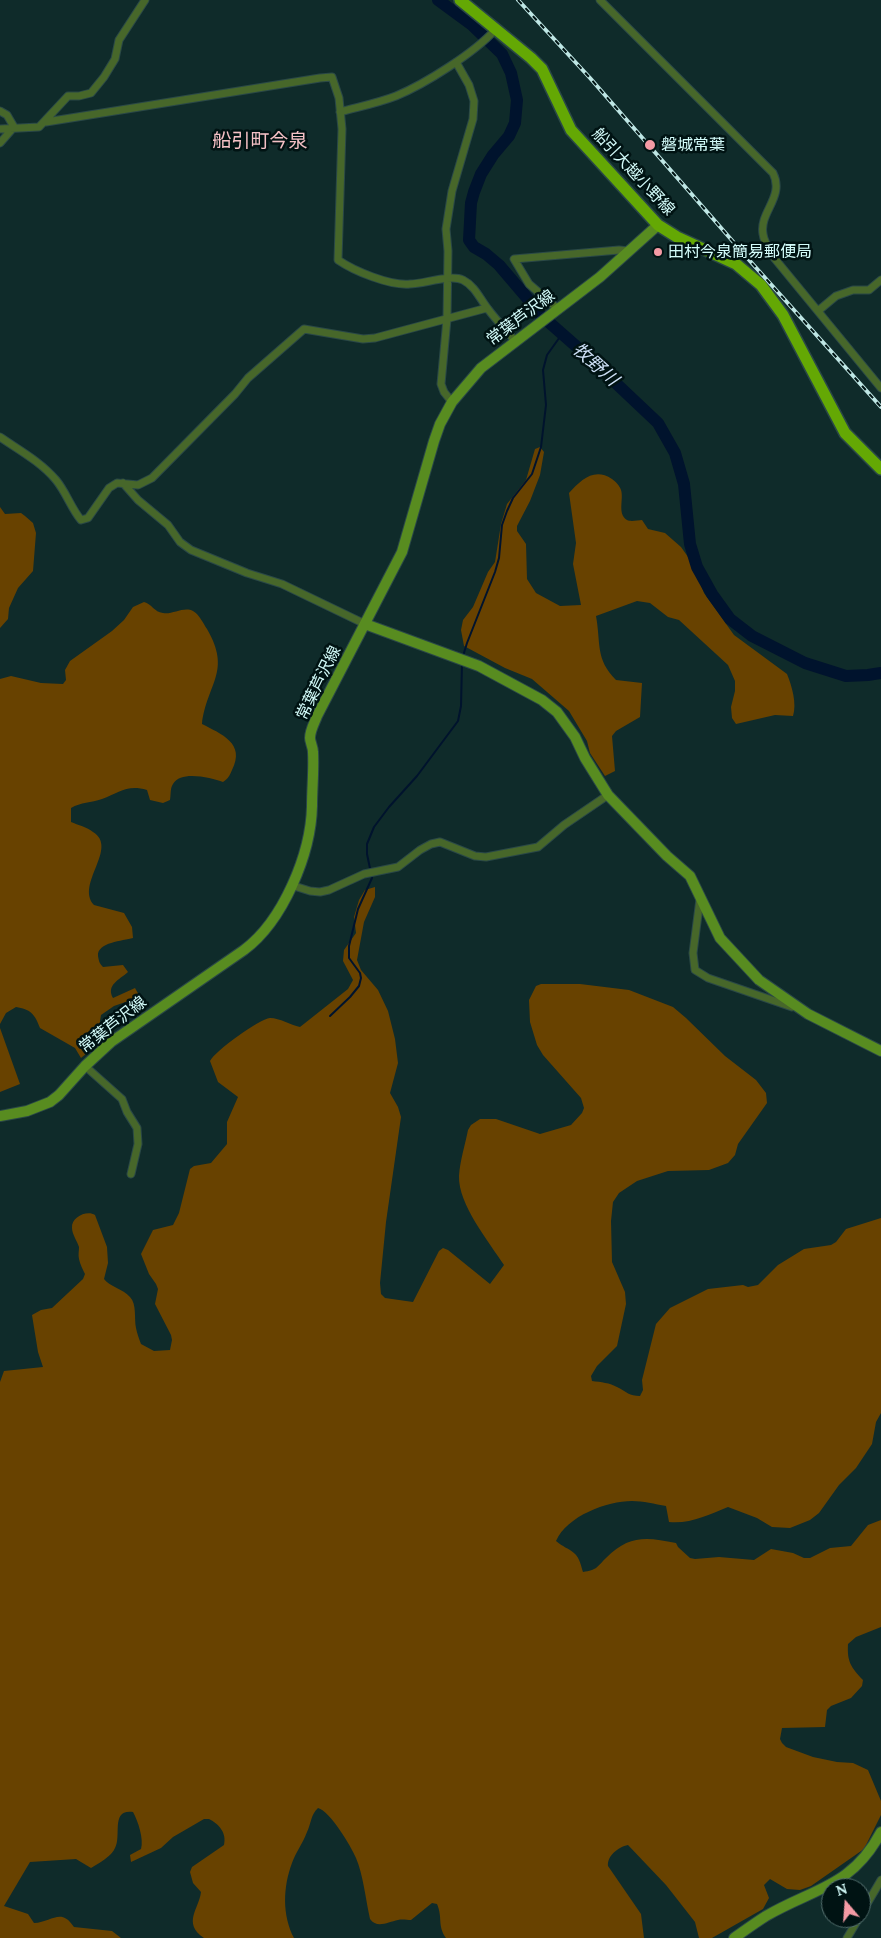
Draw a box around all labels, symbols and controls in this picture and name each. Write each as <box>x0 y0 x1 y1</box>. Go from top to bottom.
street label: 船引大越小野線 <box>588 124 678 220</box>
district label: 船引町今泉 <box>213 131 307 153</box>
place label: 磐城常葉 <box>661 135 725 155</box>
marker: 磐城常葉 <box>643 138 657 152</box>
place label: 田村今泉簡易郵便局 <box>668 242 812 262</box>
marker: 田村今泉簡易郵便局 <box>652 246 664 258</box>
street label: 常葉芦沢線 <box>483 286 559 350</box>
water label: 牧野川 <box>568 339 622 391</box>
street label: 常葉芦沢線 <box>293 643 345 723</box>
street label: 常葉芦沢線 <box>76 993 150 1057</box>
north arrow <box>821 1878 871 1928</box>
text: N <box>834 1879 850 1900</box>

